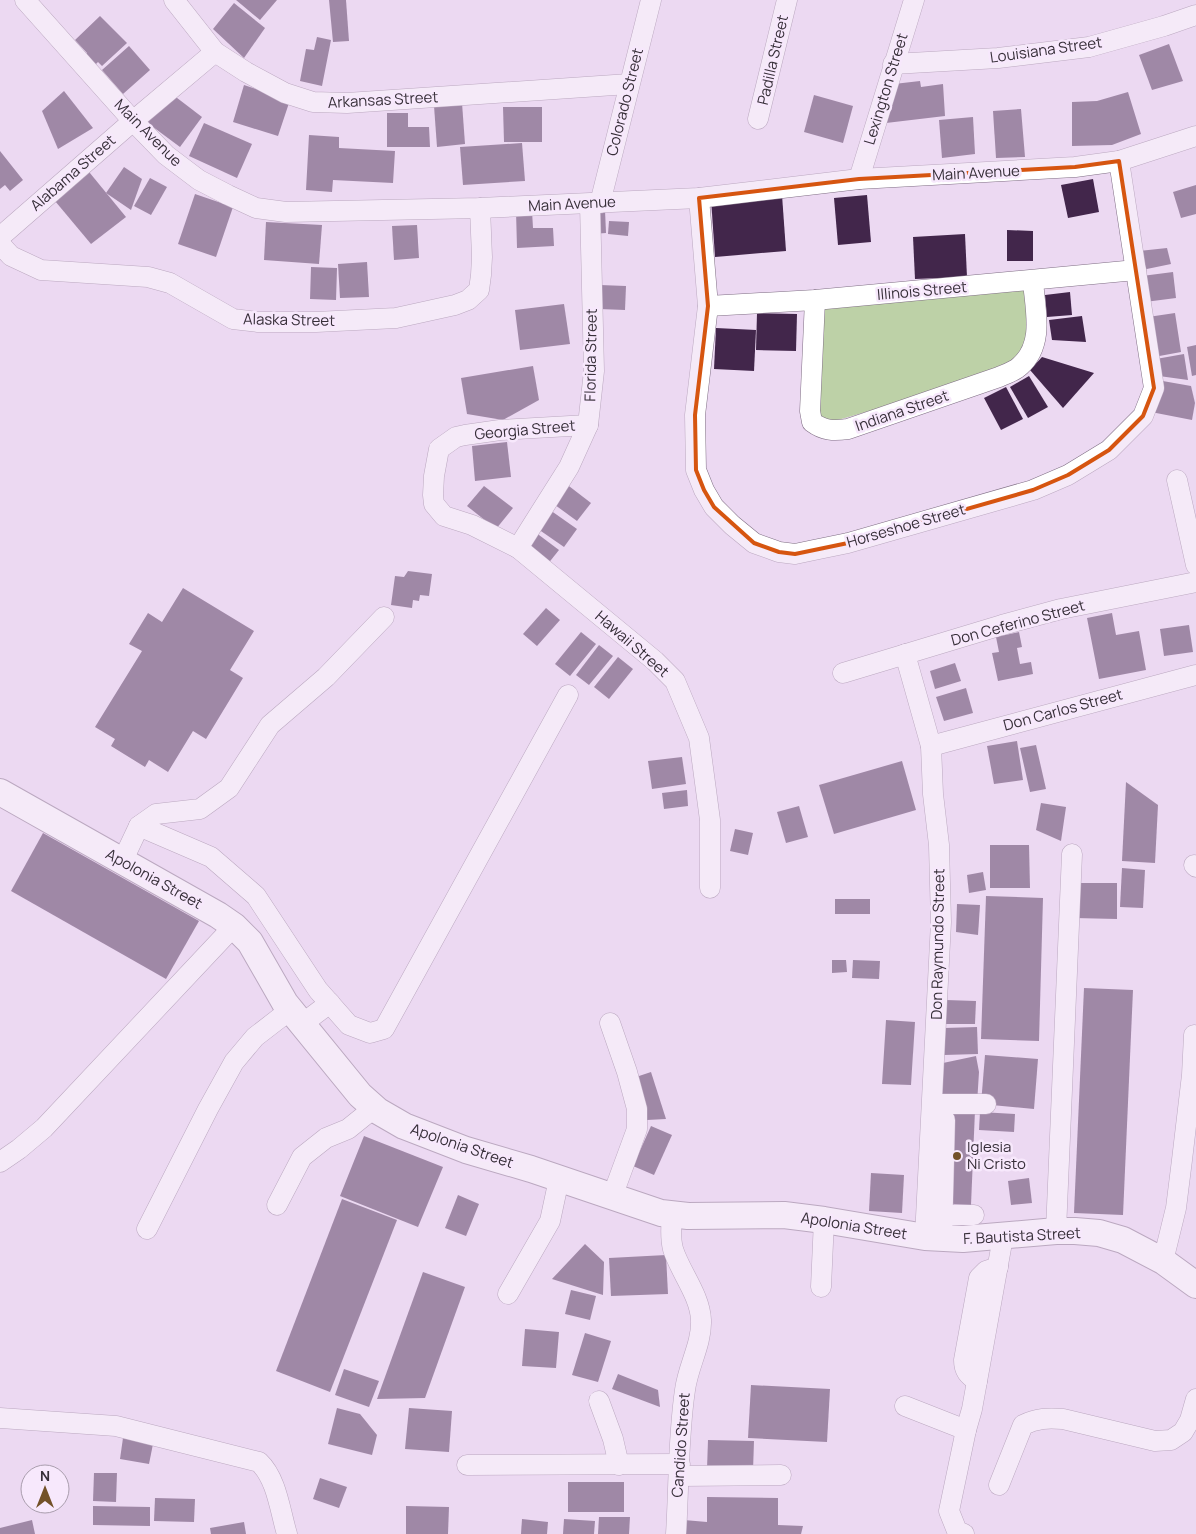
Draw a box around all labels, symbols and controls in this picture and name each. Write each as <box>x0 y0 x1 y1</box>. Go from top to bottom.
street label: Padilla Street <box>752 13 793 107</box>
street label: Lexington Street <box>859 30 913 147</box>
street label: Louisiana Street <box>989 31 1103 68</box>
street label: Colorado Street <box>601 46 648 158</box>
street label: Arkansas Street <box>327 86 439 113</box>
street label: Main Avenue <box>110 94 187 171</box>
street label: Alabama Street <box>26 130 120 216</box>
street label: Main Avenue <box>932 160 1021 185</box>
street label: Main Avenue <box>528 191 617 216</box>
street label: Illinois Street <box>876 276 968 305</box>
street label: Alaska Street <box>243 308 335 331</box>
street label: Florida Street <box>579 308 602 402</box>
street label: Indiana Street <box>852 385 951 436</box>
street label: Georgia Street <box>474 415 576 444</box>
street label: Horseshoe Street <box>844 499 968 552</box>
street label: Don Ceferino Street <box>949 595 1087 650</box>
street label: Hawaii Street <box>591 606 674 682</box>
street label: Don Carlos Street <box>1001 684 1125 736</box>
street label: Apolonia Street <box>102 843 206 914</box>
street label: Don Raymundo Street <box>926 868 949 1020</box>
street label: Apolonia Street <box>408 1118 516 1173</box>
place label: Iglesia Ni Cristo <box>967 1136 1026 1174</box>
marker: Iglesia Ni Cristo <box>951 1150 963 1162</box>
street label: Apolonia Street <box>799 1207 909 1244</box>
street label: F. Bautista Street <box>963 1222 1081 1249</box>
street label: Candido Street <box>666 1392 695 1498</box>
north arrow <box>20 1464 70 1514</box>
text: N <box>40 1466 50 1485</box>

